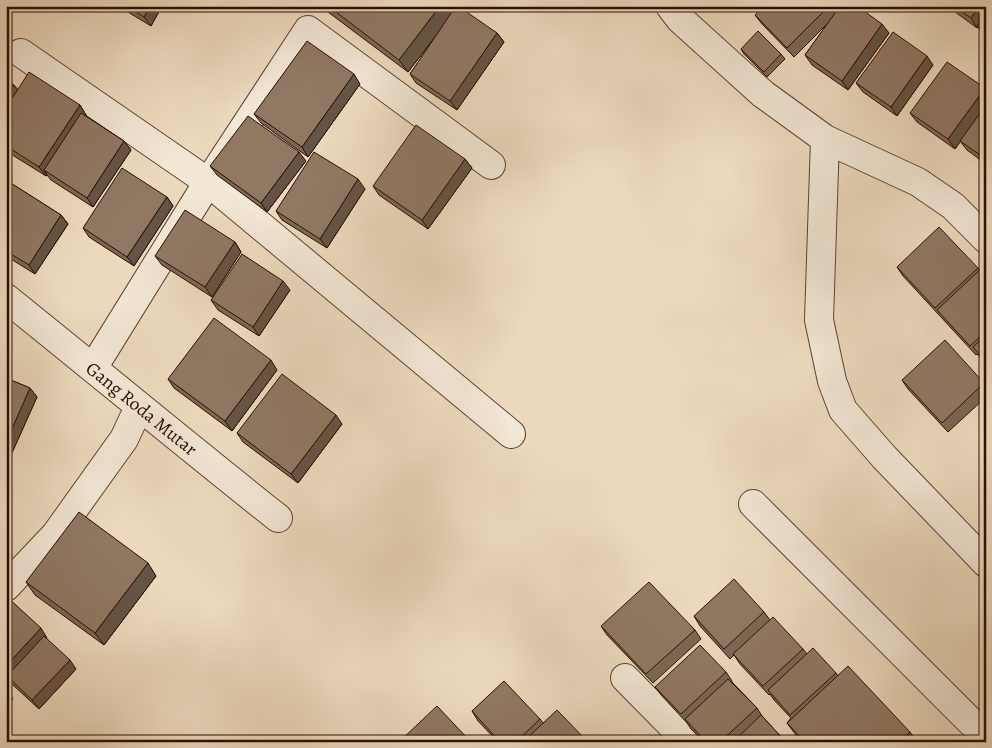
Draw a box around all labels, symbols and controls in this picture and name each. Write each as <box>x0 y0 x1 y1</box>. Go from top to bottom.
street label: Gang Roda Mutar <box>80 356 203 462</box>

